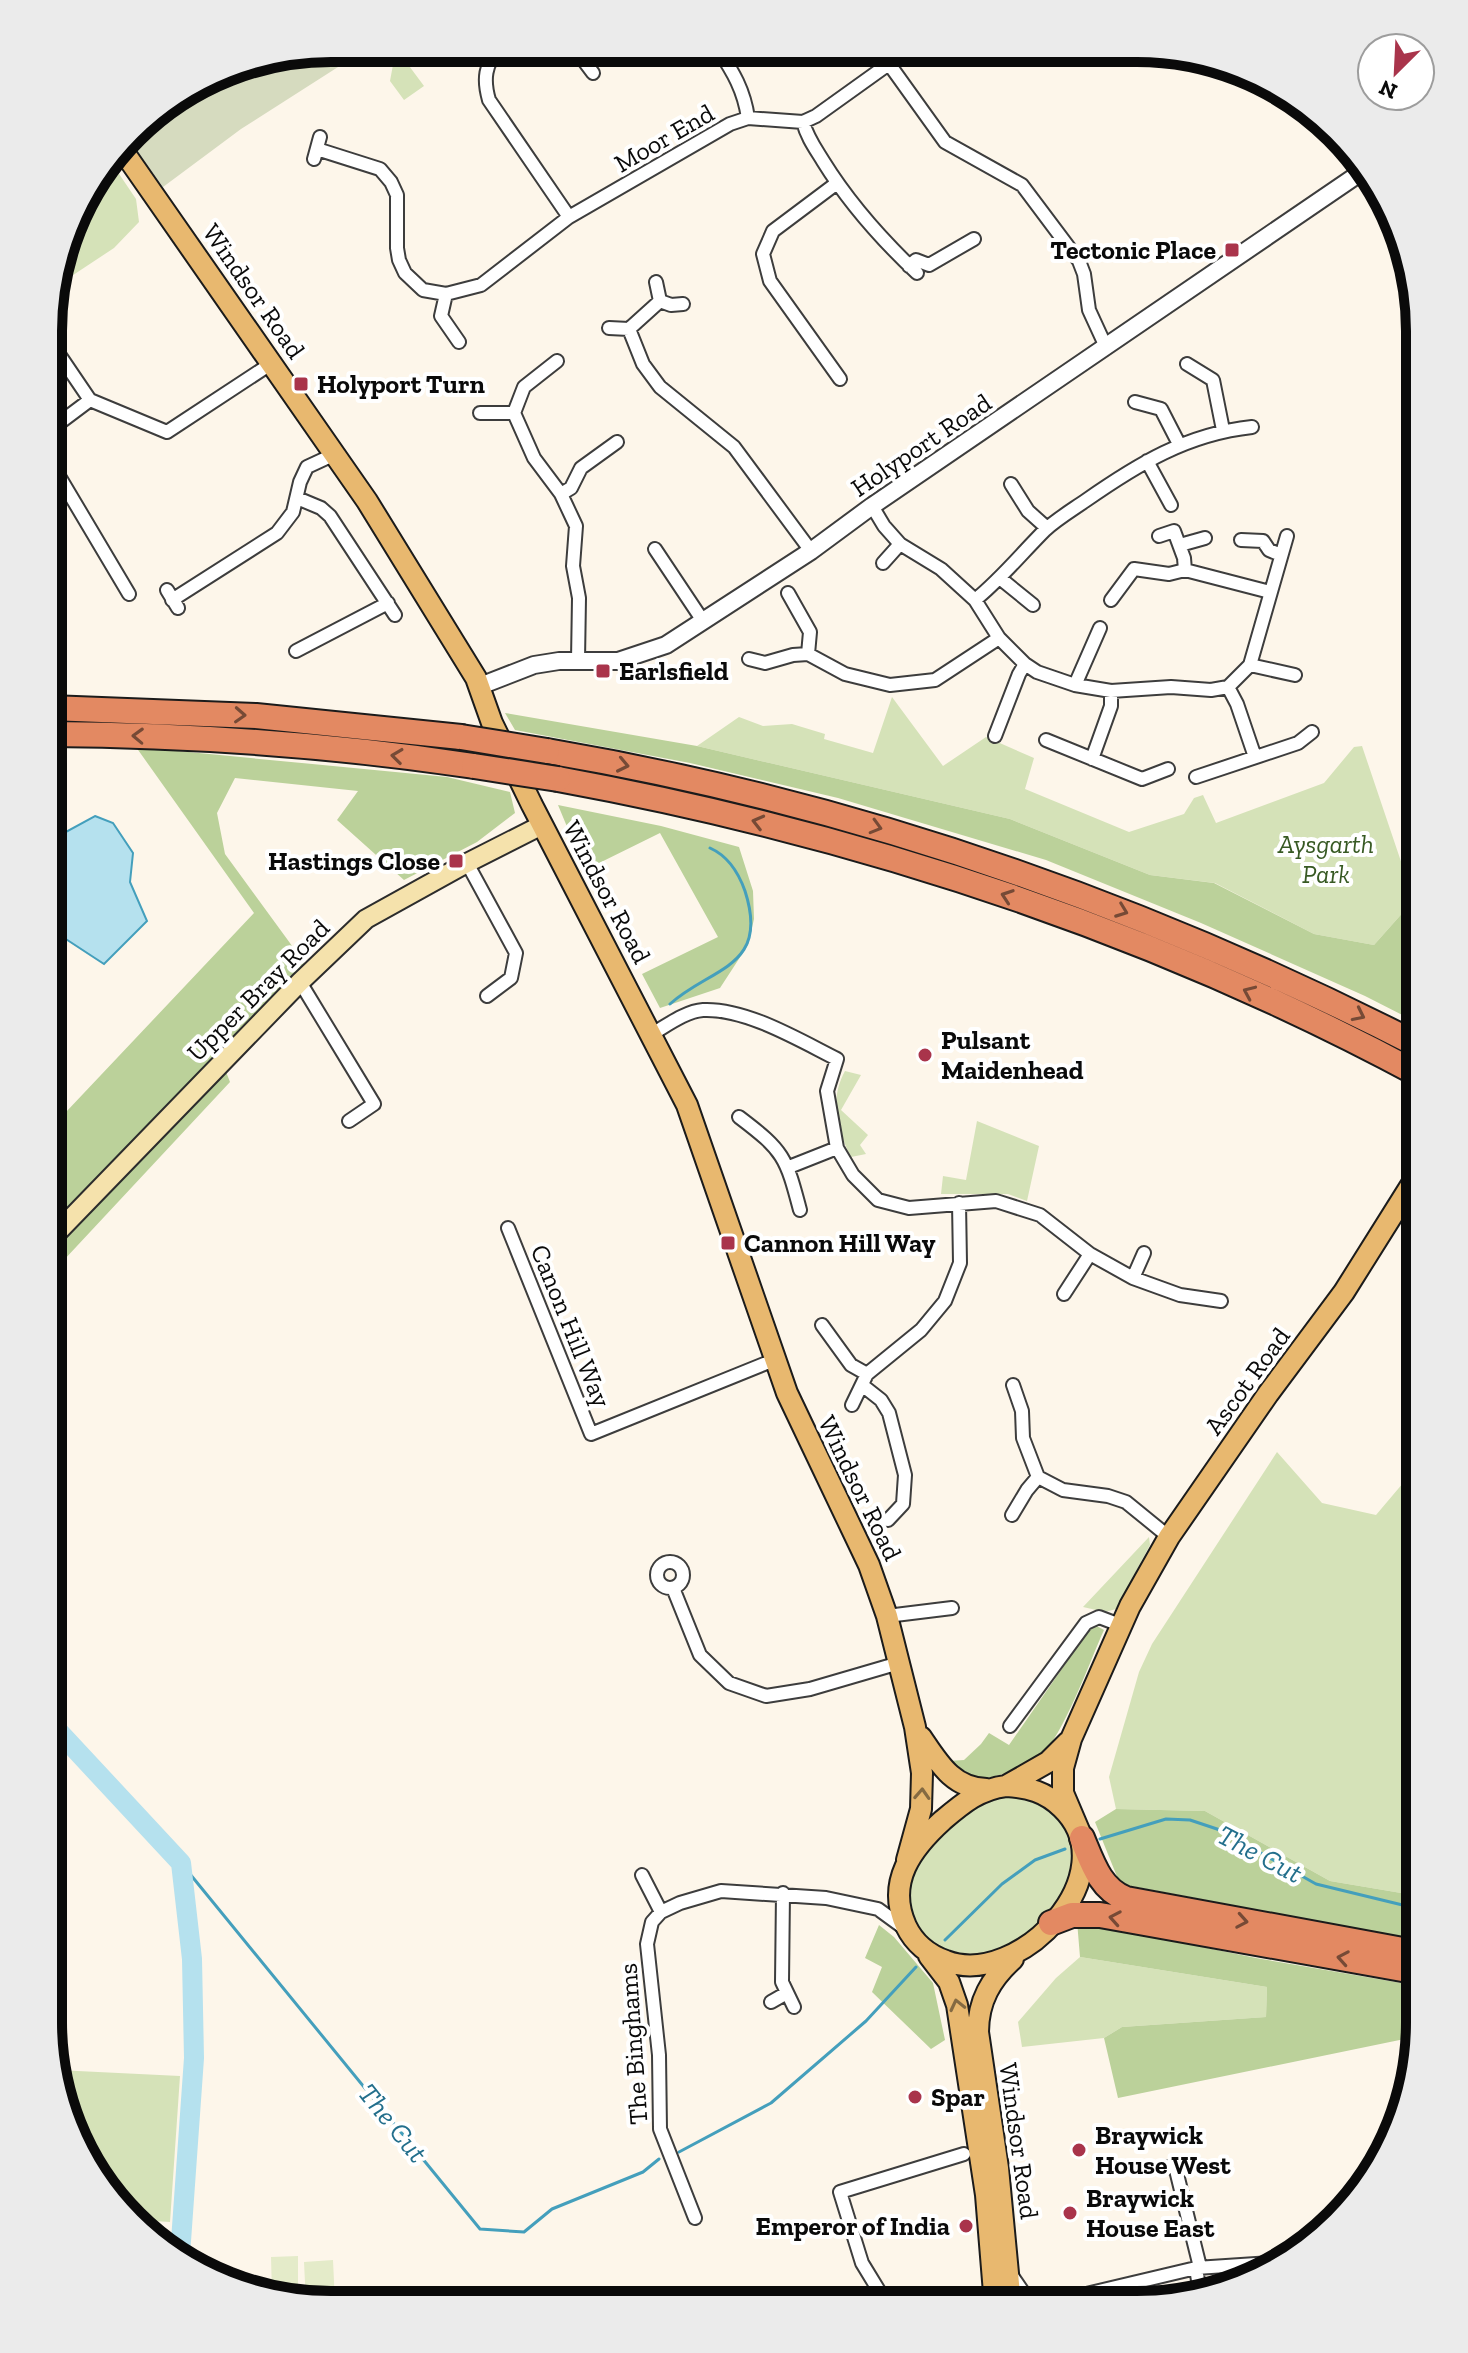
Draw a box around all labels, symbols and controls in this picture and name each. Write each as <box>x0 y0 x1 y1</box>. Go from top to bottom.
north arrow <box>1356 32 1436 112</box>
text: N <box>1375 74 1401 106</box>
street label: Moor End <box>608 97 720 179</box>
street label: Windsor Road <box>196 217 312 365</box>
place label: Tectonic Place <box>1050 234 1216 266</box>
marker: Tectonic Place <box>1223 241 1241 259</box>
place label: Holyport Turn <box>317 368 485 400</box>
marker: Holyport Turn <box>292 375 310 393</box>
street label: Holyport Road <box>845 386 997 504</box>
place label: Earlsfield <box>619 655 729 687</box>
marker: Earlsfield <box>594 662 612 680</box>
one-way arrow <box>234 706 247 723</box>
one-way arrow <box>131 727 144 744</box>
one-way arrow <box>390 747 403 764</box>
one-way arrow <box>617 755 630 772</box>
one-way arrow <box>752 814 766 831</box>
street label: Windsor Road <box>556 815 658 969</box>
one-way arrow <box>868 818 882 834</box>
park label: Aysgarth Park <box>1277 828 1374 890</box>
place label: Hastings Close <box>268 845 440 877</box>
marker: Hastings Close <box>447 852 465 870</box>
one-way arrow <box>1001 889 1015 905</box>
one-way arrow <box>1114 901 1128 918</box>
street label: Upper Bray Road <box>180 912 336 1068</box>
one-way arrow <box>1243 985 1257 1001</box>
one-way arrow <box>1351 1006 1366 1021</box>
place label: Pulsant Maidenhead <box>941 1024 1084 1086</box>
marker: Pulsant Maidenhead <box>916 1046 934 1064</box>
place label: Cannon Hill Way <box>744 1227 936 1259</box>
marker: Cannon Hill Way <box>719 1234 737 1252</box>
street label: Canon Hill Way <box>524 1240 618 1413</box>
street label: Ascot Road <box>1197 1321 1297 1441</box>
street label: Windsor Road <box>811 1410 909 1566</box>
one-way arrow <box>913 1787 930 1800</box>
water label: The Cut <box>1212 1818 1308 1890</box>
one-way arrow <box>1108 1910 1122 1927</box>
one-way arrow <box>1235 1911 1249 1928</box>
one-way arrow <box>1336 1951 1349 1968</box>
street label: The Binghams <box>611 1962 655 2126</box>
one-way arrow <box>949 1999 966 2013</box>
street label: Windsor Road <box>992 2061 1046 2221</box>
water label: The Cut <box>351 2077 435 2169</box>
place label: Spar <box>931 2081 985 2113</box>
marker: Spar <box>906 2088 924 2106</box>
place label: Braywick House West <box>1095 2119 1231 2181</box>
marker: Braywick House West <box>1070 2141 1088 2159</box>
place label: Braywick House East <box>1086 2182 1215 2244</box>
marker: Braywick House East <box>1061 2204 1079 2222</box>
place label: Emperor of India <box>756 2210 950 2242</box>
marker: Emperor of India <box>957 2217 975 2235</box>

